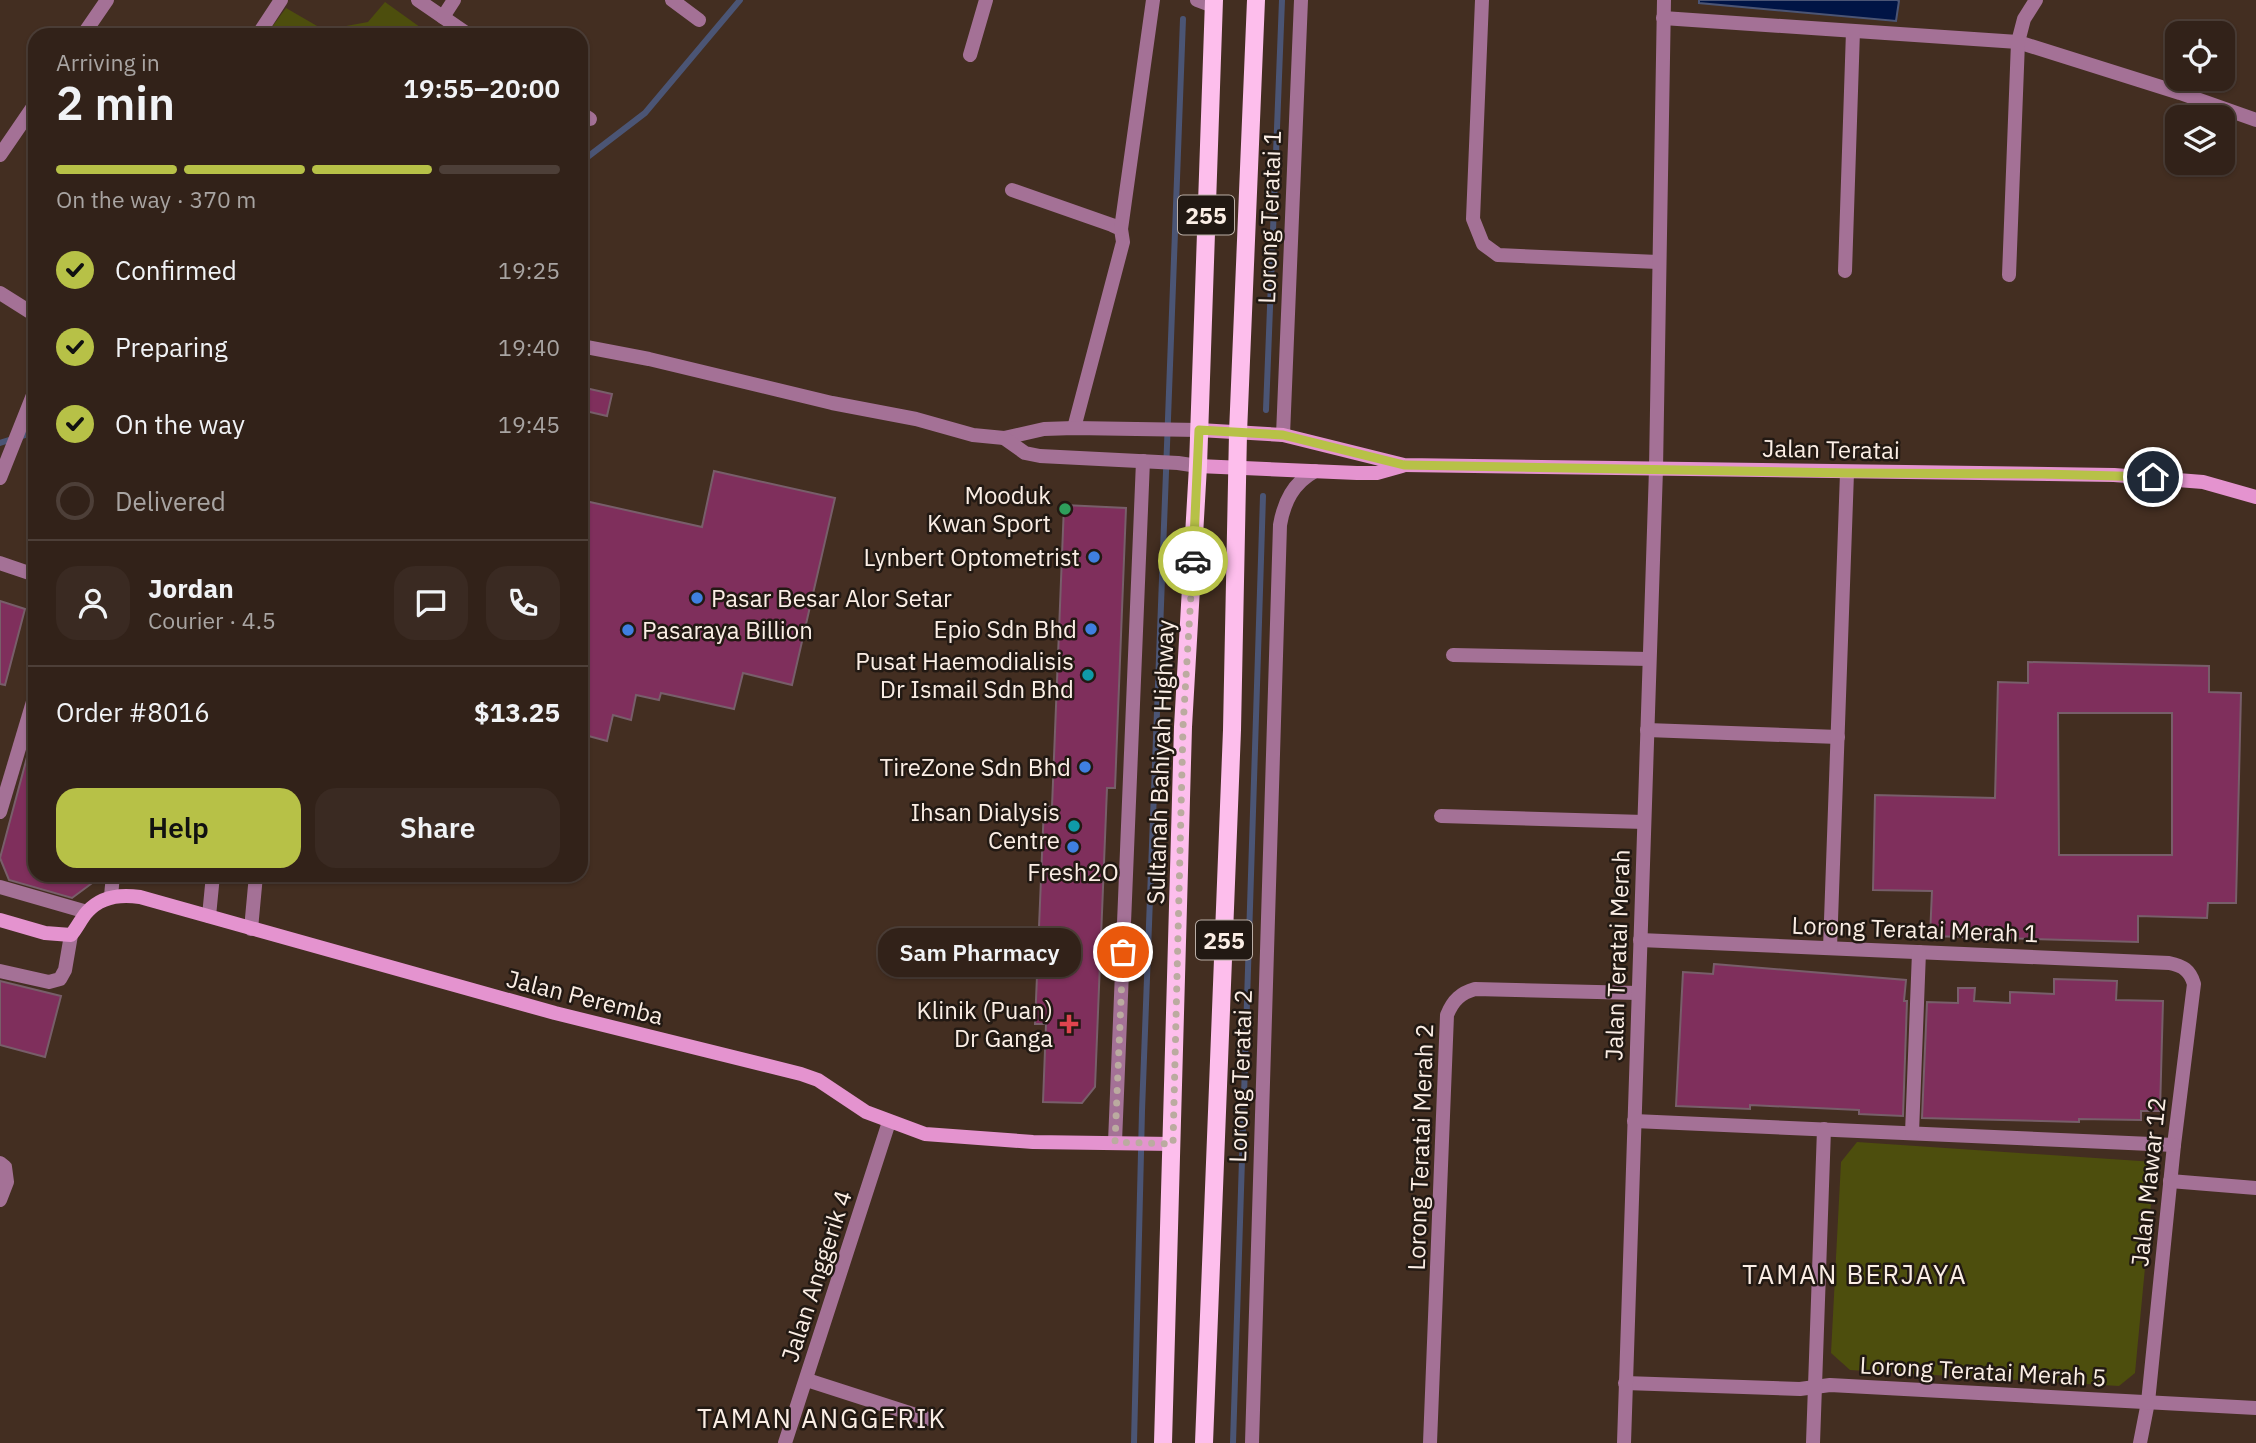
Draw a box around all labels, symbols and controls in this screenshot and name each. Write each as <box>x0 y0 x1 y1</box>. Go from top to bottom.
map controls <box>2165 21 2235 175</box>
button: locate <box>2165 21 2235 91</box>
text: Arriving in <box>56 47 160 77</box>
text: 19:55–20:00 <box>403 71 560 105</box>
text: 2 min <box>56 73 175 133</box>
button: layers <box>2165 105 2235 175</box>
street label: Lorong Teratai 1 <box>1250 130 1288 304</box>
text: On the way · 370 m <box>56 184 256 214</box>
road number: 255 <box>1178 196 1234 234</box>
icon: check <box>56 251 94 289</box>
text: Confirmed <box>115 253 237 287</box>
text: 19:25 <box>498 255 560 285</box>
icon: check <box>56 328 94 366</box>
text: Preparing <box>115 330 228 364</box>
text: 19:40 <box>498 332 560 362</box>
icon: check <box>56 405 94 443</box>
text: On the way <box>115 407 245 441</box>
text: 19:45 <box>498 409 560 439</box>
street label: Jalan Teratai <box>1762 432 1900 466</box>
pin <box>2123 447 2183 507</box>
icon: home <box>2134 458 2172 496</box>
place label: Mooduk Kwan Sport <box>927 479 1051 539</box>
text: Delivered <box>115 484 226 518</box>
marker: Mooduk Kwan Sport <box>1057 501 1073 517</box>
courier <box>1158 526 1228 596</box>
place label: Lynbert Optometrist <box>863 541 1080 573</box>
icon: car <box>1174 542 1212 580</box>
marker: Lynbert Optometrist <box>1086 549 1102 565</box>
button: person <box>56 566 130 640</box>
button: chat <box>394 566 468 640</box>
button: phone <box>486 566 560 640</box>
text: Jordan <box>148 571 234 605</box>
place label: Pasar Besar Alor Setar <box>711 582 952 614</box>
marker: Pasar Besar Alor Setar <box>689 590 705 606</box>
text: Courier · 4.5 <box>148 605 276 635</box>
place label: Epio Sdn Bhd <box>934 613 1077 645</box>
place label: Pasaraya Billion <box>642 614 813 646</box>
street label: Sultanah Bahiyah Highway <box>1139 619 1181 905</box>
marker: Epio Sdn Bhd <box>1083 621 1099 637</box>
marker: Pasaraya Billion <box>620 622 636 638</box>
place label: Pusat Haemodialisis Dr Ismail Sdn Bhd <box>855 645 1074 705</box>
marker: Pusat Haemodialisis Dr Ismail Sdn Bhd <box>1080 667 1096 683</box>
text: Order #8016 <box>56 695 210 729</box>
text: $13.25 <box>474 695 560 729</box>
place label: TireZone Sdn Bhd <box>879 751 1071 783</box>
marker: TireZone Sdn Bhd <box>1077 759 1093 775</box>
button: Help <box>56 788 301 868</box>
button: Share <box>315 788 560 868</box>
place label: Ihsan Dialysis Centre <box>911 796 1060 856</box>
marker: Ihsan Dialysis Centre <box>1066 818 1082 834</box>
marker: Fresh2O <box>1065 839 1081 855</box>
street label: Jalan Teratai Merah <box>1597 849 1637 1061</box>
place label: Fresh2O <box>1027 856 1119 888</box>
street label: Lorong Teratai Merah 1 <box>1791 909 2039 949</box>
road number: 255 <box>1196 920 1252 959</box>
pin <box>1093 922 1153 982</box>
callout: Sam Pharmacy <box>878 928 1081 976</box>
icon: bag <box>1104 933 1142 971</box>
text: Sam Pharmacy <box>899 937 1060 967</box>
street label: Jalan Peremba <box>503 962 667 1032</box>
street label: Lorong Teratai 2 <box>1221 989 1259 1163</box>
place label: Klinik (Puan) Dr Ganga <box>917 994 1053 1054</box>
marker: Klinik (Puan) Dr Ganga <box>1059 1014 1079 1034</box>
street label: Lorong Teratai Merah 2 <box>1400 1023 1440 1271</box>
street label: Jalan Mawar 12 <box>2123 1096 2173 1268</box>
street label: Jalan Anggerik 4 <box>773 1186 859 1366</box>
district label: TAMAN BERJAYA <box>1742 1257 1968 1291</box>
street label: Lorong Teratai Merah 5 <box>1859 1349 2107 1393</box>
district label: TAMAN ANGGERIK <box>697 1401 947 1435</box>

